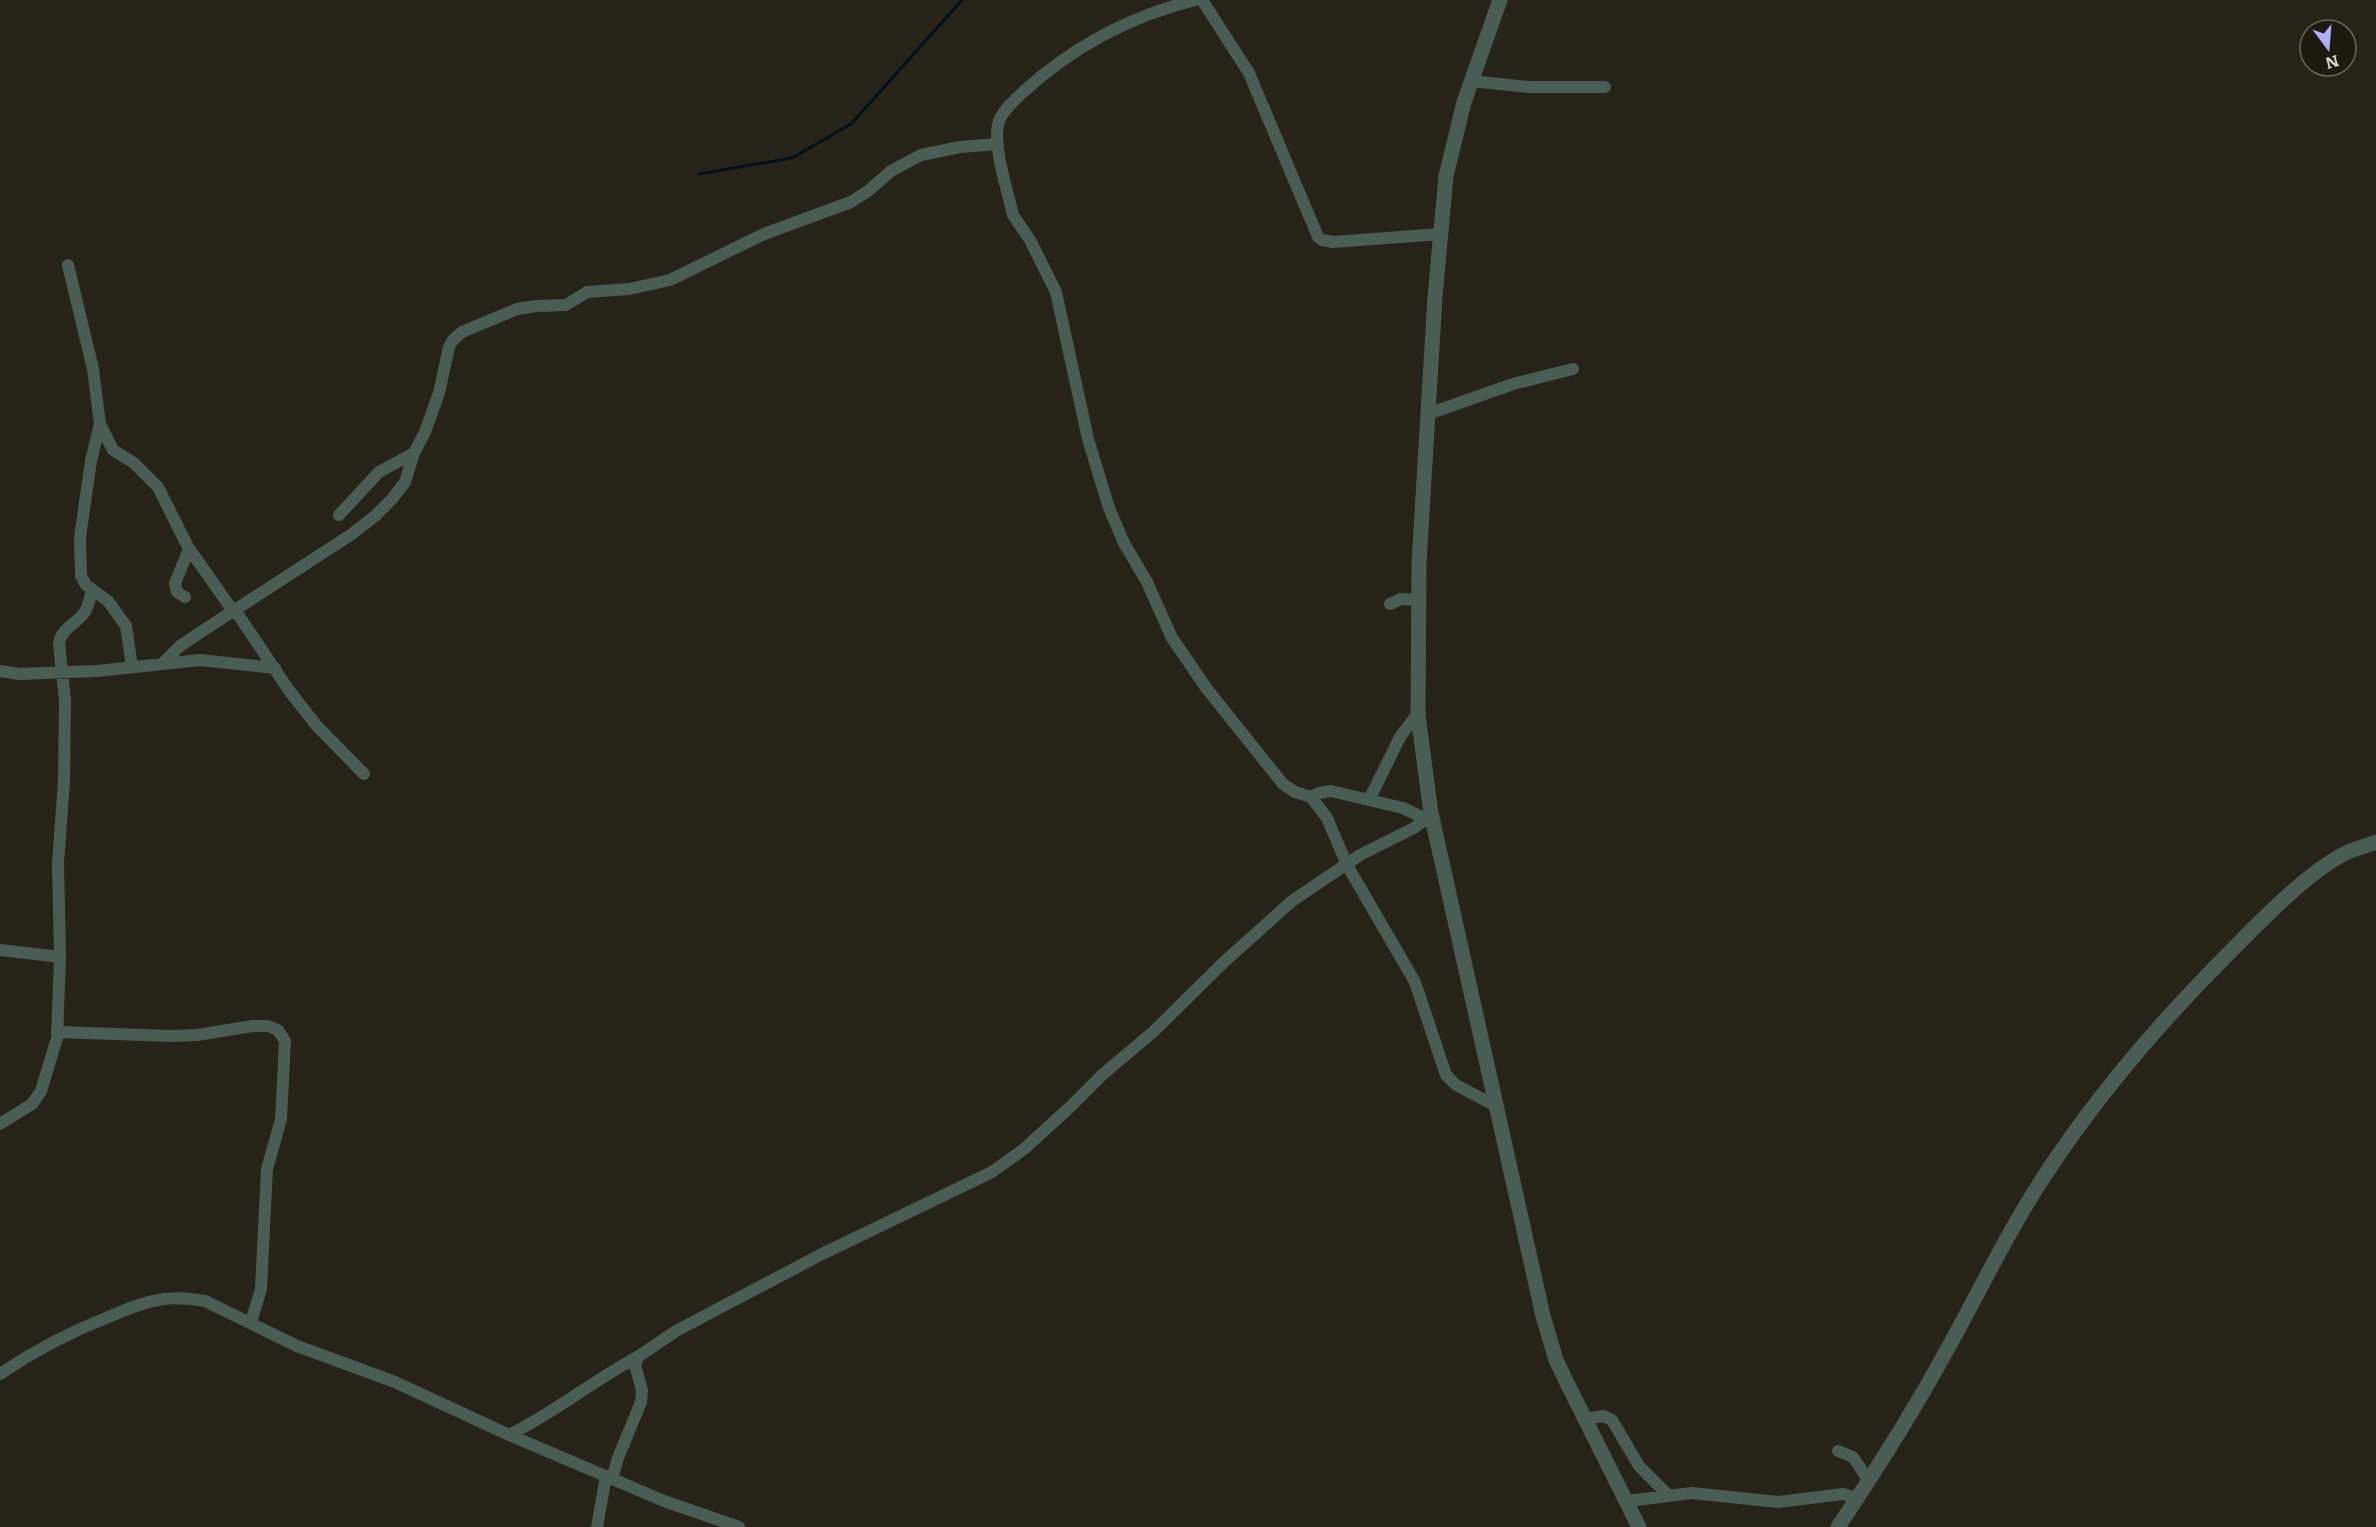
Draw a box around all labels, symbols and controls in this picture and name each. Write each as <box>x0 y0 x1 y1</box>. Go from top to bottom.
north arrow <box>2298 18 2358 78</box>
text: N <box>2323 50 2342 77</box>

